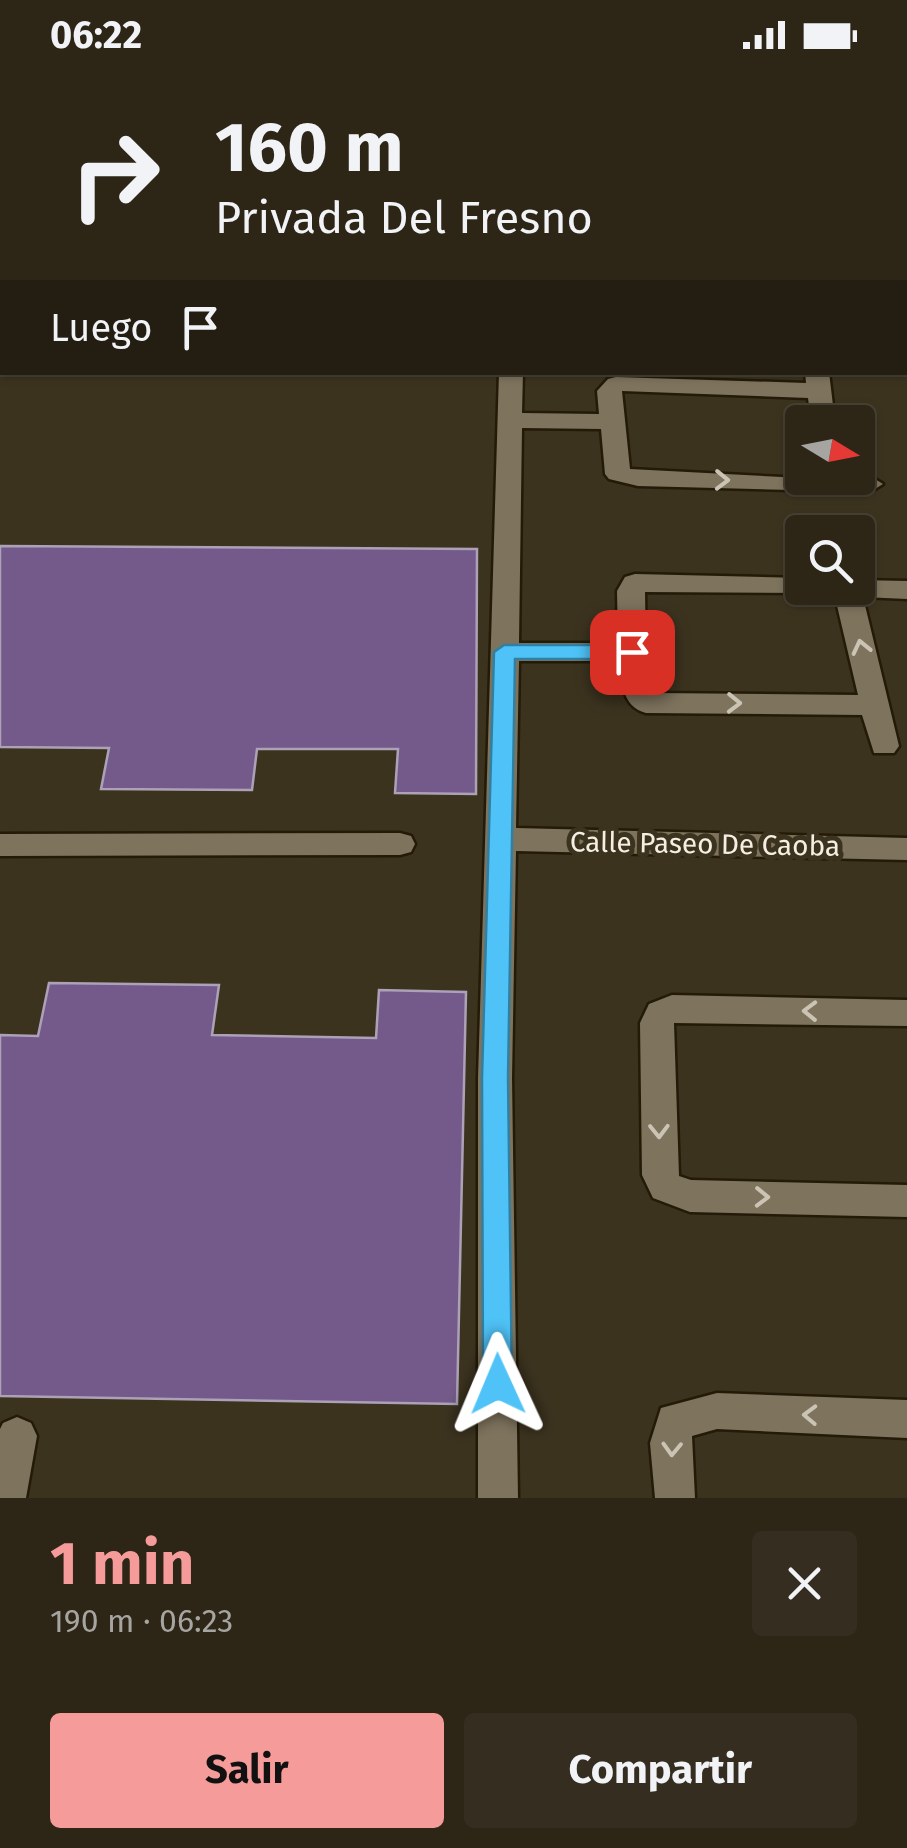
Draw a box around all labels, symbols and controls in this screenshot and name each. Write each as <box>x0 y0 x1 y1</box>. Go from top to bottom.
text: 06:22 <box>50 12 142 58</box>
text: 160 m <box>215 106 404 190</box>
icon: right <box>50 110 180 240</box>
text: Privada Del Fresno <box>215 191 593 245</box>
icon: arrive <box>173 300 228 355</box>
text: Luego <box>50 305 153 351</box>
north arrow <box>785 405 875 495</box>
map controls <box>785 405 875 605</box>
one-way arrow <box>714 470 730 491</box>
button: search <box>785 515 875 605</box>
pin <box>590 610 675 695</box>
icon: arrive <box>605 625 660 680</box>
one-way arrow <box>852 639 873 656</box>
one-way arrow <box>726 693 742 714</box>
street label: Calle Paseo De Caoba <box>570 825 840 863</box>
one-way arrow <box>801 1001 817 1022</box>
one-way arrow <box>649 1124 670 1140</box>
one-way arrow <box>755 1187 771 1208</box>
position arrow <box>446 1332 550 1436</box>
one-way arrow <box>801 1405 817 1426</box>
one-way arrow <box>662 1441 683 1457</box>
text: 1 min <box>50 1528 194 1600</box>
button: close <box>752 1531 857 1636</box>
text: 190 m · 06:23 <box>50 1602 233 1640</box>
button: Salir <box>50 1713 444 1828</box>
button: Compartir <box>464 1713 857 1828</box>

